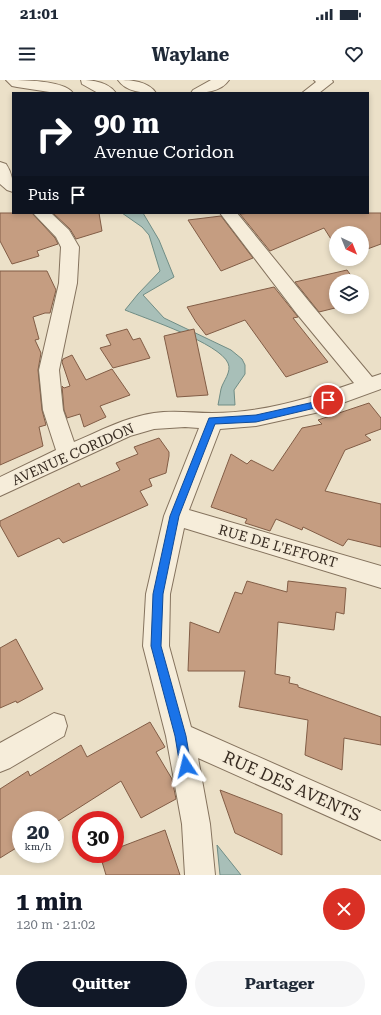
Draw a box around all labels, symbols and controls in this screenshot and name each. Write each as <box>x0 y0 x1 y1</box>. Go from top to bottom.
text: 21:01 <box>20 5 58 23</box>
icon: menu <box>16 43 38 65</box>
icon: heart <box>343 43 365 65</box>
text: Waylane <box>152 44 229 65</box>
text: 90 m <box>94 107 159 140</box>
icon: right <box>28 108 80 160</box>
text: Avenue Coridon <box>94 141 234 162</box>
icon: arrive <box>67 184 89 206</box>
text: Puis <box>28 186 59 204</box>
north arrow <box>329 226 369 266</box>
map controls <box>329 226 369 314</box>
button: layers <box>329 274 369 314</box>
pin <box>311 383 345 417</box>
icon: arrive <box>317 389 339 411</box>
street label: AVENUE CORIDON <box>9 420 137 488</box>
street label: RUE DE L'EFFORT <box>217 521 339 571</box>
position arrow <box>165 745 207 787</box>
street label: RUE DES AVENTS <box>220 747 364 825</box>
speed limit sign: 30 <box>72 811 124 863</box>
text: 20 <box>27 820 49 844</box>
text: km/h <box>25 841 51 852</box>
text: 1 min <box>16 888 83 916</box>
button: close <box>323 888 365 930</box>
text: 120 m · 21:02 <box>16 917 95 932</box>
button: Quitter <box>16 961 187 1007</box>
button: Partager <box>195 961 365 1007</box>

